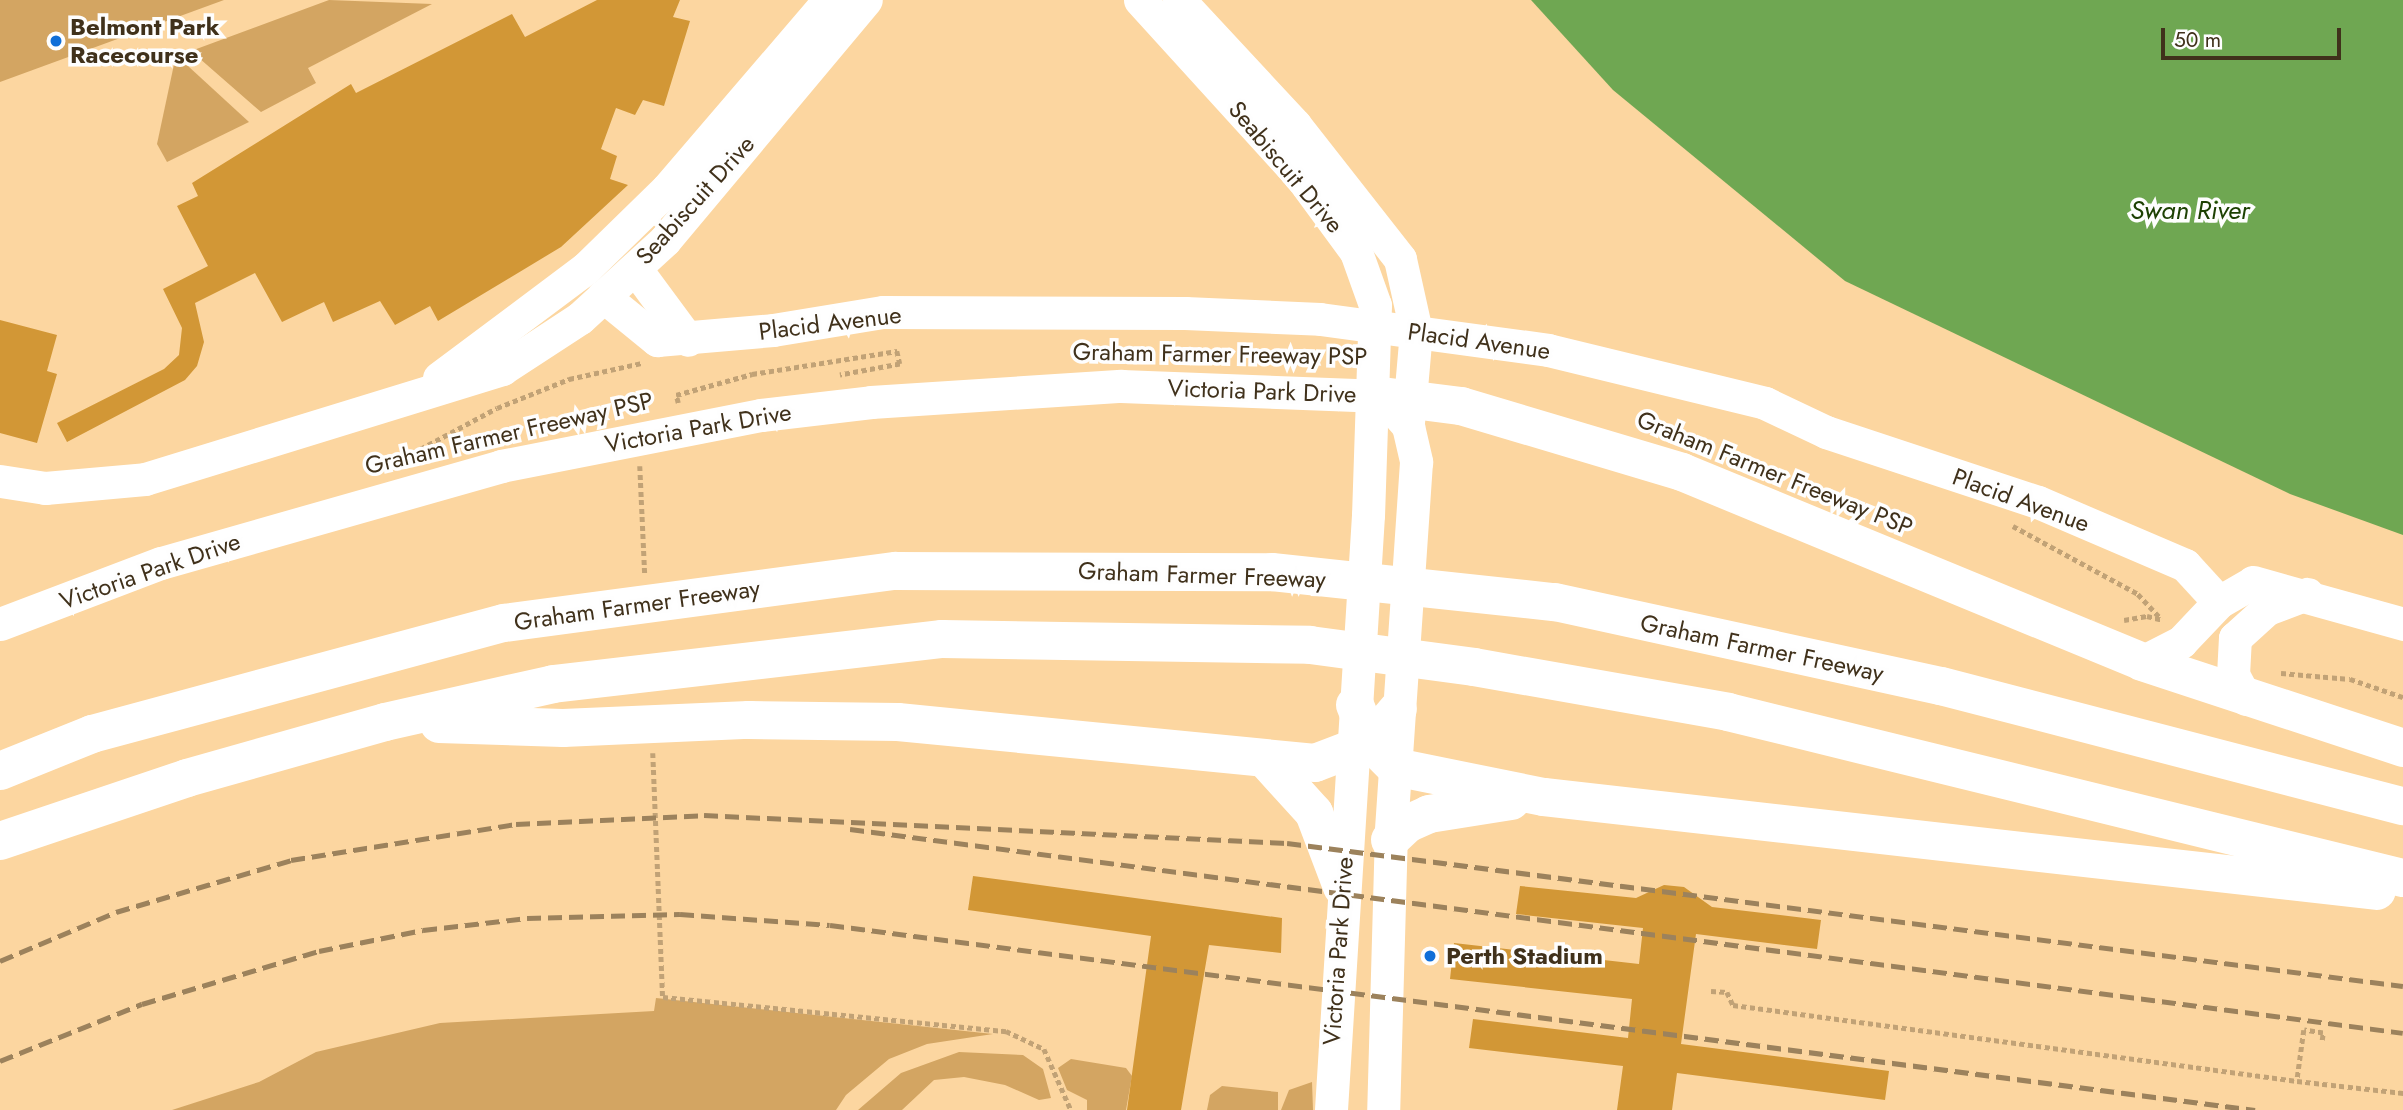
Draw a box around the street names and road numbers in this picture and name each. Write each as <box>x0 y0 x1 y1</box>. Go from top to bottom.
street label: Seabiscuit Drive <box>1222 95 1350 239</box>
street label: Seabiscuit Drive <box>630 130 760 270</box>
street label: Placid Avenue <box>757 300 903 346</box>
street label: Placid Avenue <box>1406 317 1552 365</box>
street label: Graham Farmer Freeway PSP <box>1072 337 1368 371</box>
street label: Victoria Park Drive <box>1167 373 1357 409</box>
street label: Graham Farmer Freeway PSP <box>362 386 656 480</box>
street label: Victoria Park Drive <box>602 397 794 459</box>
street label: Graham Farmer Freeway PSP <box>1633 404 1917 542</box>
street label: Placid Avenue <box>1949 462 2093 538</box>
street label: Victoria Park Drive <box>56 527 244 615</box>
street label: Graham Farmer Freeway <box>1078 556 1326 594</box>
street label: Graham Farmer Freeway <box>512 573 762 637</box>
street label: Graham Farmer Freeway <box>1638 608 1886 688</box>
street label: Victoria Park Drive <box>1317 856 1359 1046</box>

